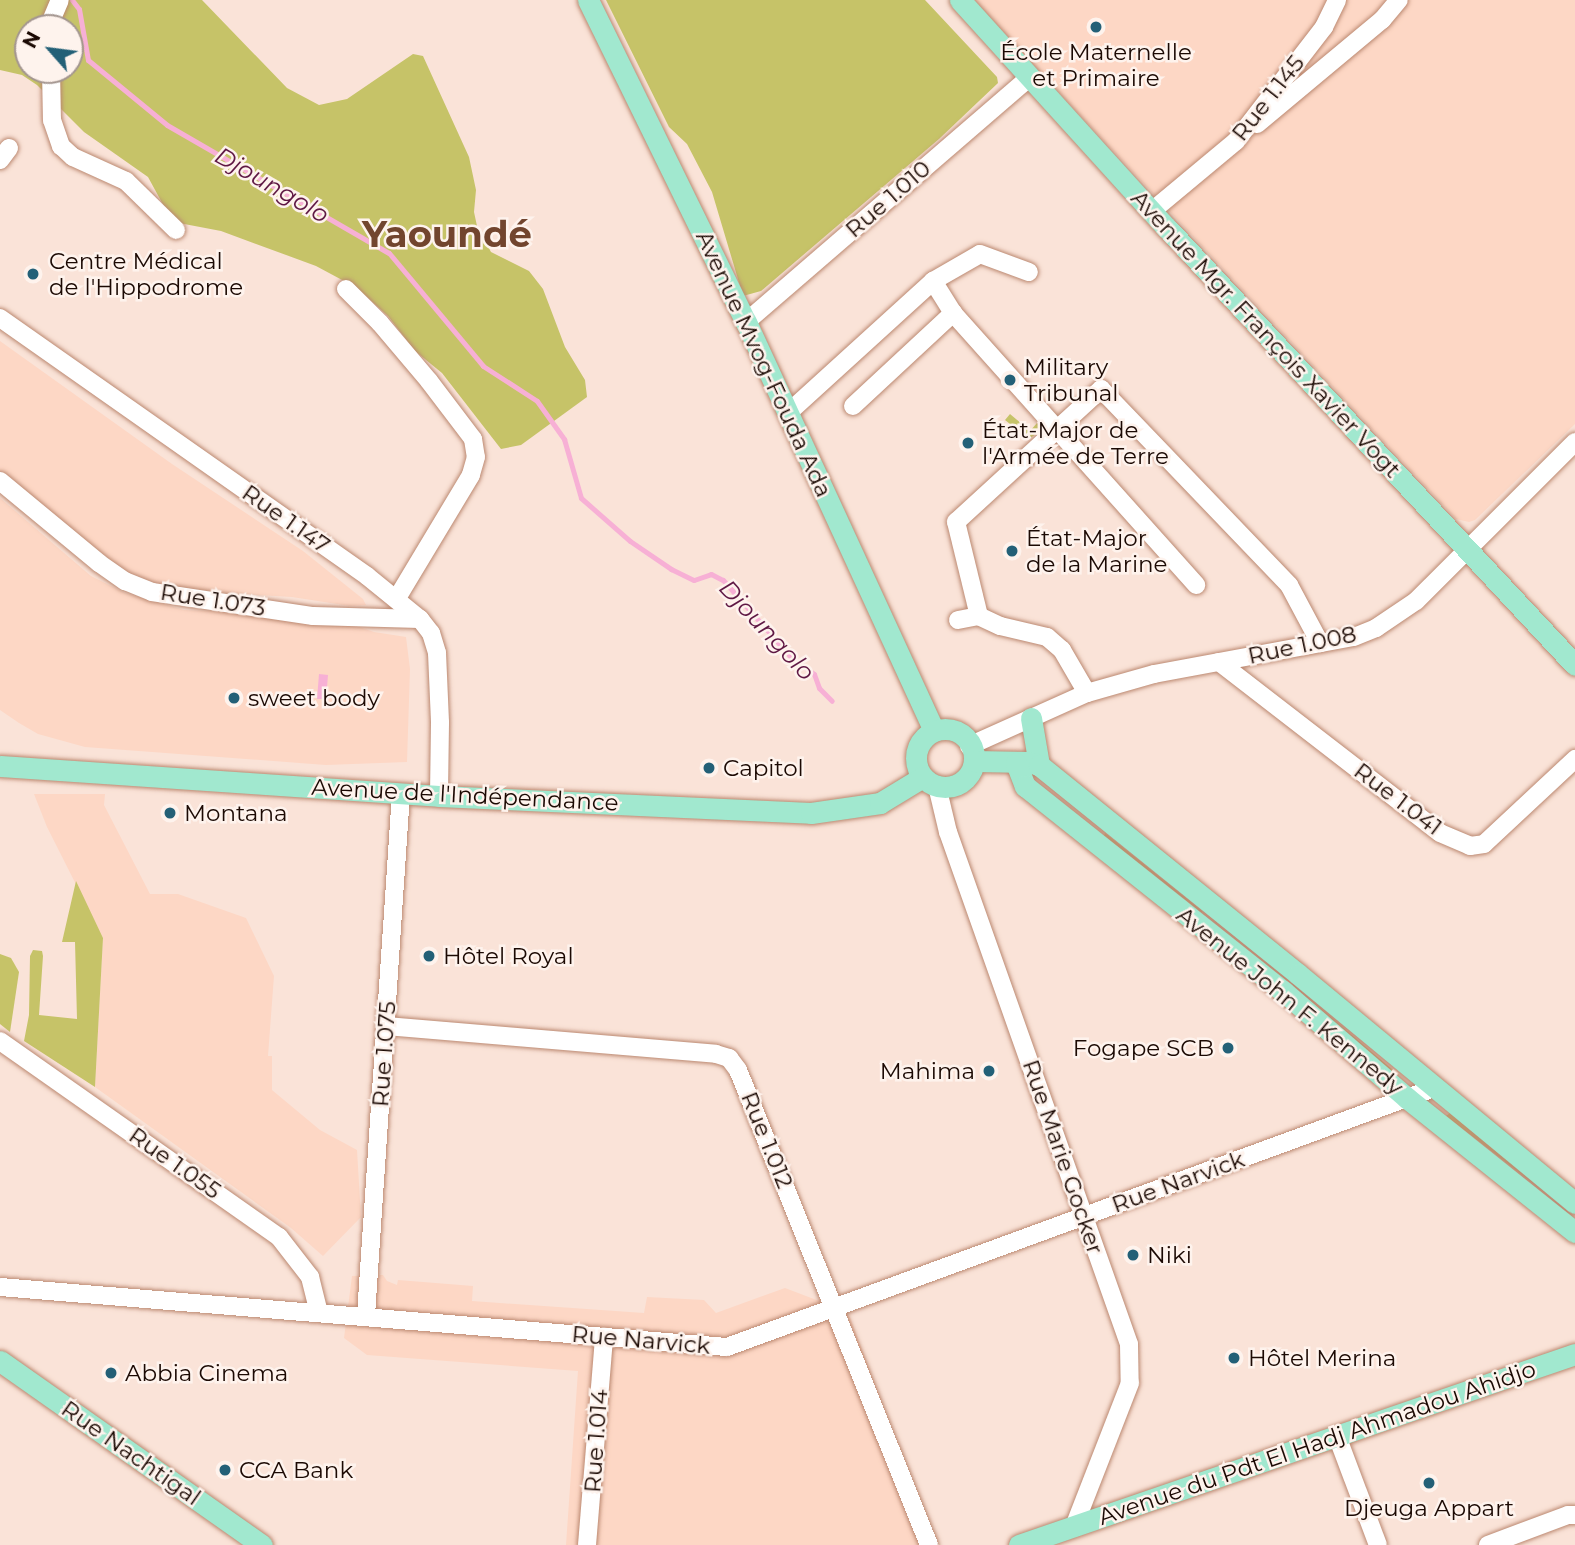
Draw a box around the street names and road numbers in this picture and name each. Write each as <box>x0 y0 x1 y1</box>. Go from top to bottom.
street label: Rue 1.145 <box>1226 50 1310 146</box>
street label: Rue 1.010 <box>840 155 936 243</box>
street label: Avenue Mgr. François Xavier Vogt <box>1125 185 1407 483</box>
street label: Avenue Mvog-Fouda Ada <box>690 226 838 502</box>
street label: Rue 1.147 <box>237 479 335 559</box>
street label: Rue 1.073 <box>158 578 268 622</box>
street label: Rue 1.008 <box>1245 620 1359 670</box>
street label: Rue 1.041 <box>1349 757 1447 841</box>
street label: Avenue de l'Indépendance <box>311 773 619 817</box>
street label: Avenue John F. Kennedy <box>1171 901 1409 1101</box>
street label: Rue 1.075 <box>367 1000 401 1108</box>
street label: Rue Marie Gocker <box>1017 1056 1109 1258</box>
street label: Rue 1.012 <box>735 1088 799 1192</box>
street label: Rue 1.055 <box>124 1121 226 1205</box>
street label: Rue Narvick <box>1108 1145 1248 1219</box>
street label: Rue Narvick <box>571 1320 711 1360</box>
street label: Avenue du Pdt El Hadj Ahmadou Ahidjo <box>1095 1355 1539 1531</box>
street label: Rue 1.014 <box>579 1388 613 1494</box>
street label: Rue Nachtigal <box>56 1395 206 1511</box>

